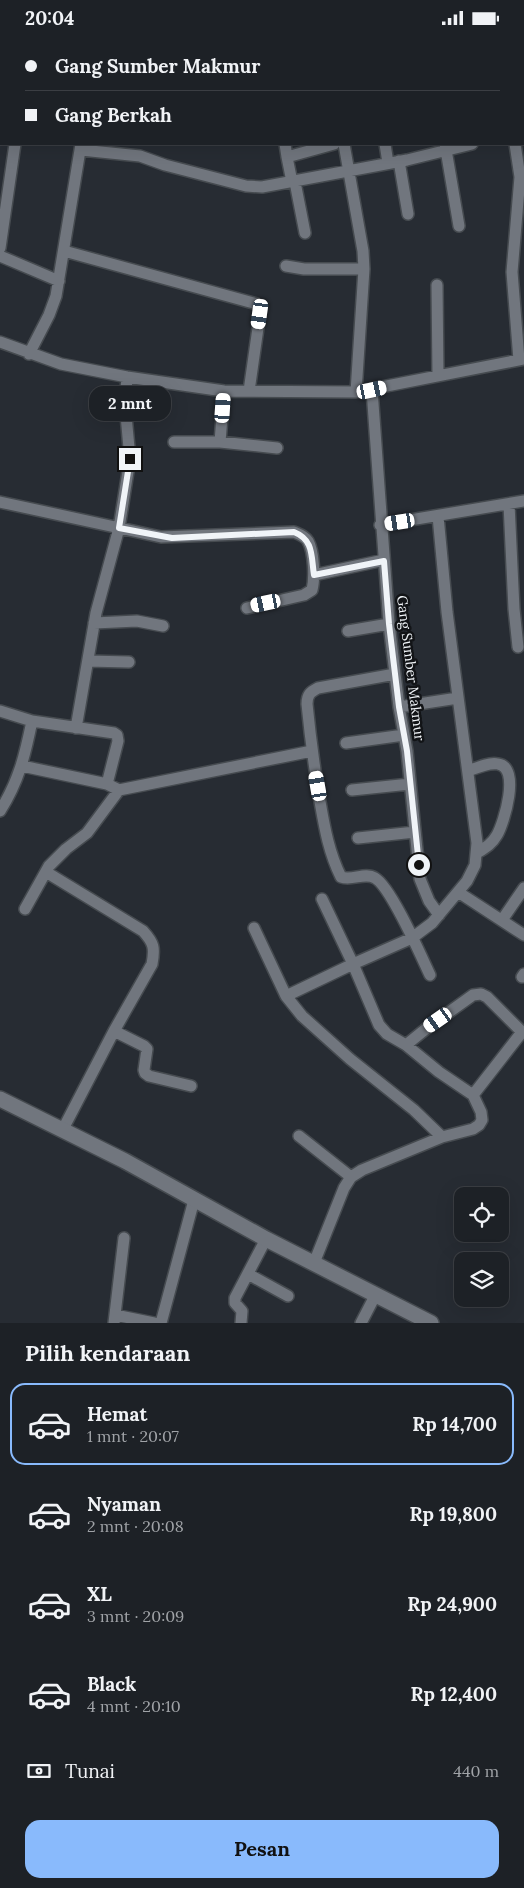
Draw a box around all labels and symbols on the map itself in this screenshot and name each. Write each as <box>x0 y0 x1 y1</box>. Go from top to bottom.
car <box>250 298 269 330</box>
car <box>355 380 388 400</box>
callout: 2 mnt <box>89 387 171 421</box>
car <box>214 393 231 423</box>
route end <box>119 448 141 470</box>
car <box>384 512 415 532</box>
car <box>249 593 282 613</box>
street label: Gang Sumber Makmur <box>393 594 429 742</box>
car <box>308 770 327 802</box>
route start <box>408 854 430 876</box>
car <box>421 1005 454 1035</box>

